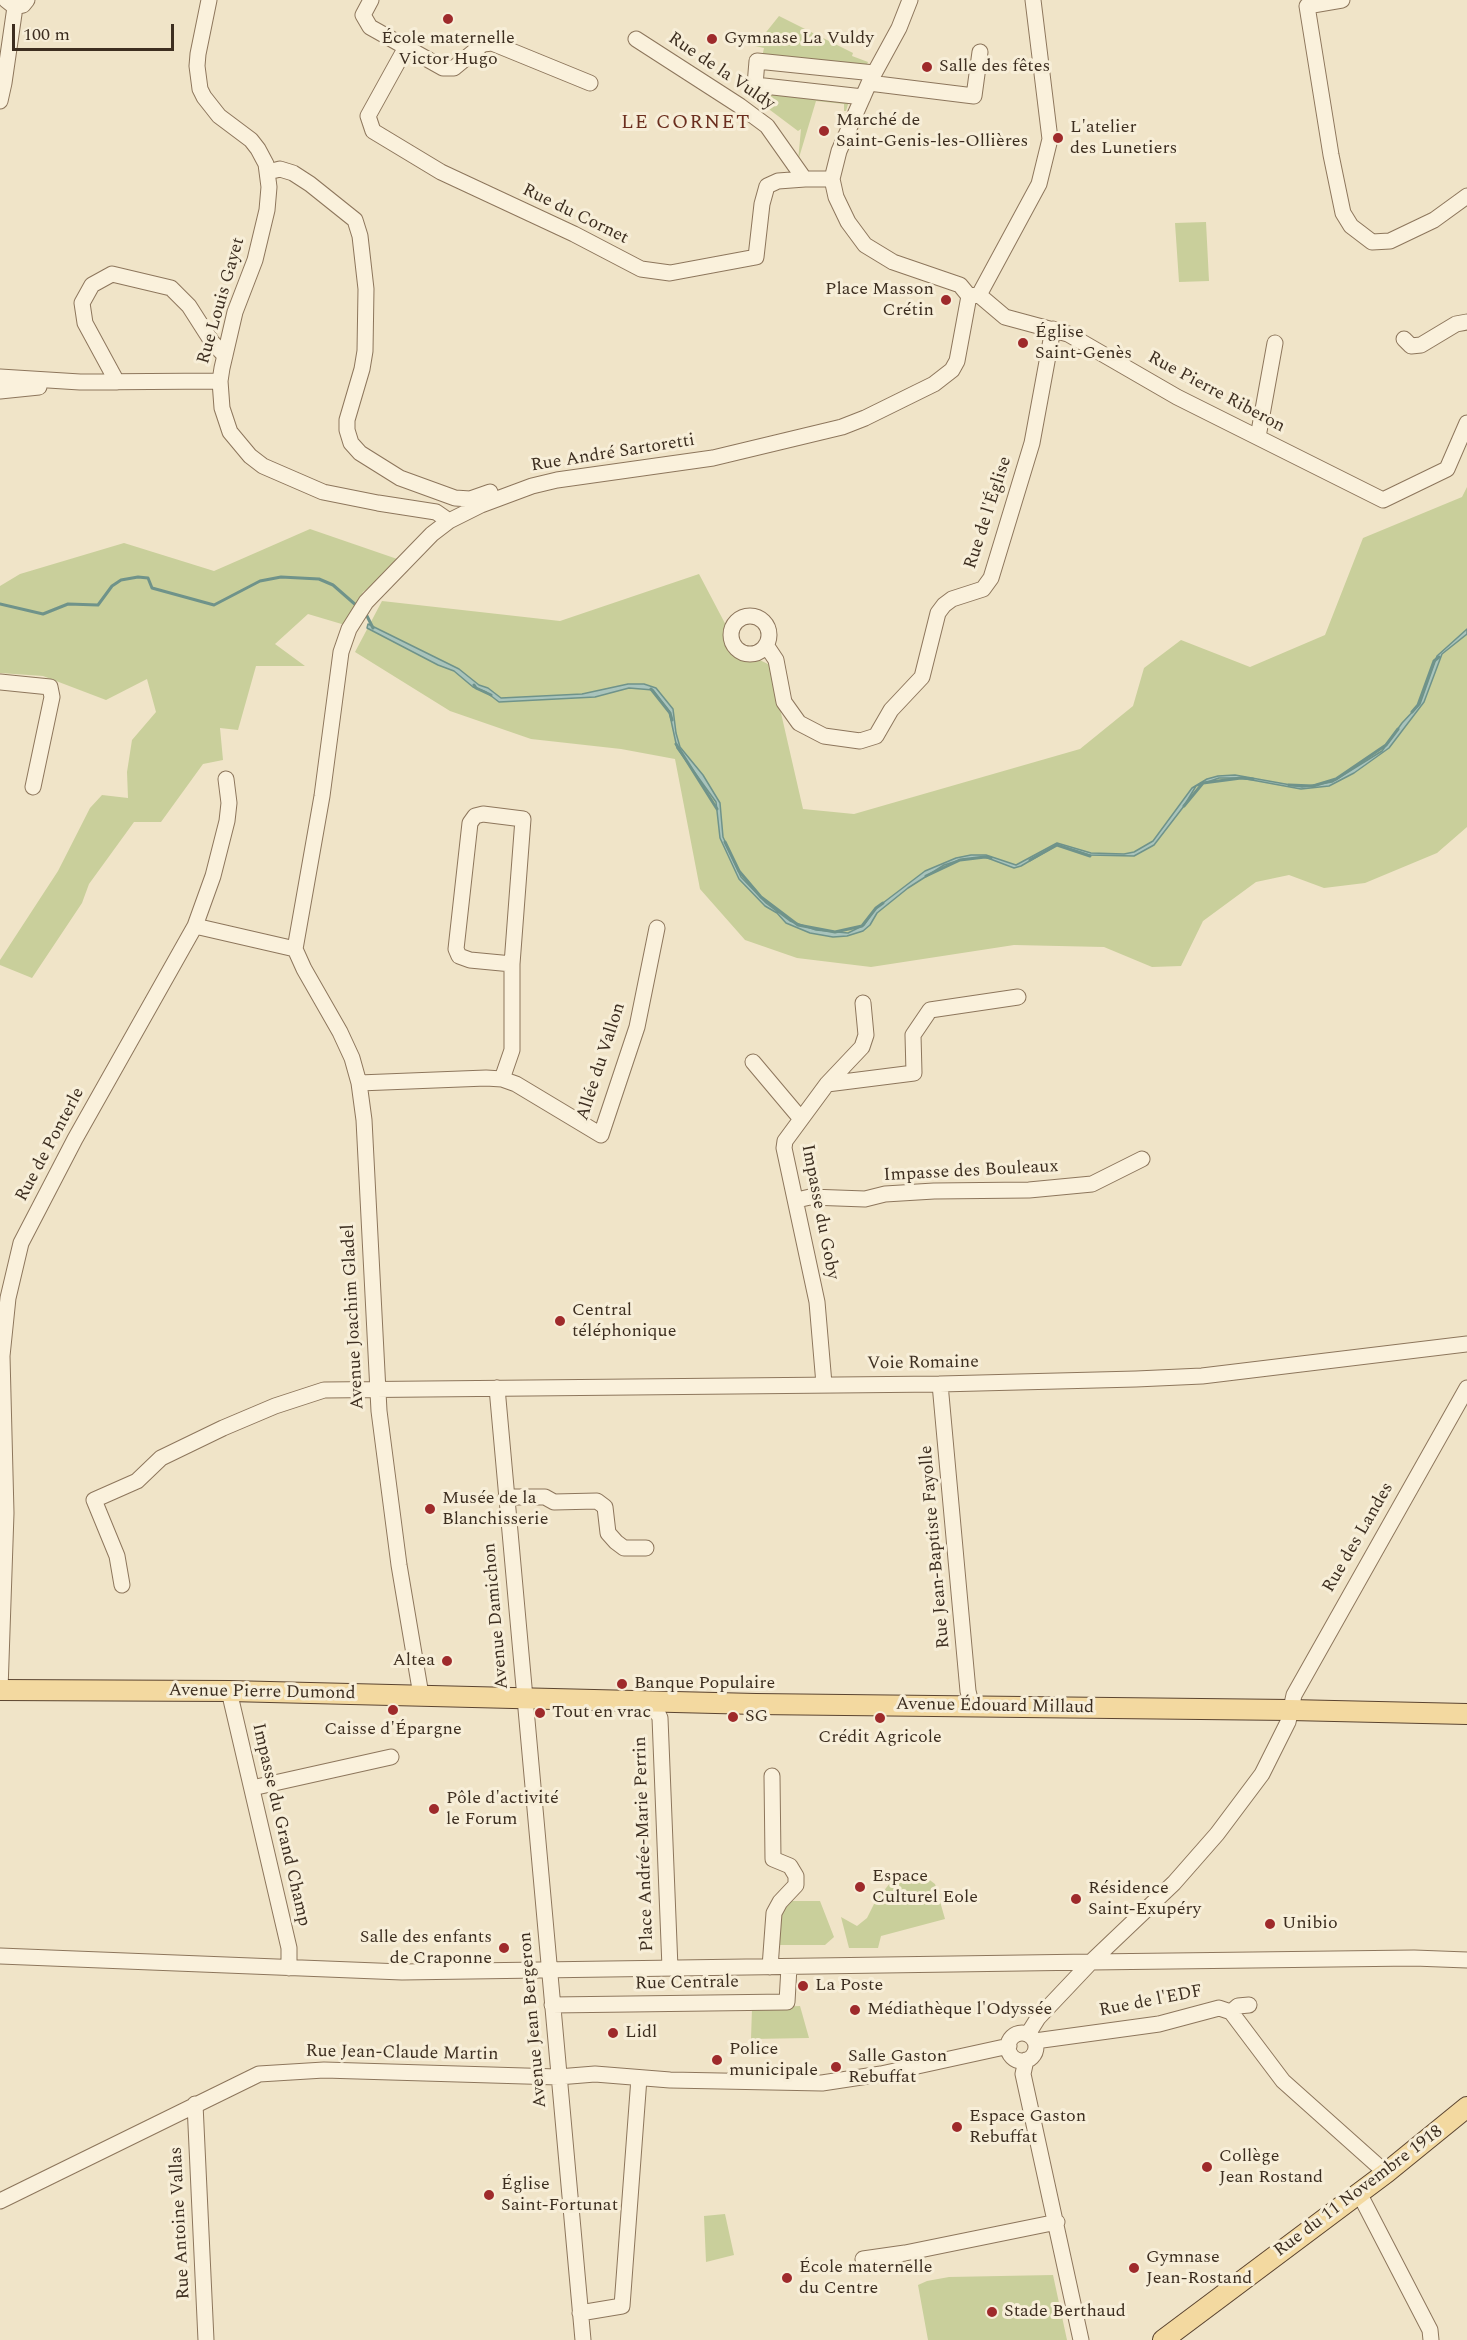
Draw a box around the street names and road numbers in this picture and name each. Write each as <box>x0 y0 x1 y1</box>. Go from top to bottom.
street label: Rue de la Vuldy <box>664 28 778 116</box>
street label: Rue du Cornet <box>518 180 632 250</box>
street label: Rue Louis Gayet <box>194 235 250 367</box>
street label: Rue Pierre Riberon <box>1144 348 1288 438</box>
street label: Rue André Sartoretti <box>529 430 697 478</box>
street label: Rue de l'Église <box>961 454 1017 572</box>
street label: Allée du Vallon <box>573 1000 631 1124</box>
street label: Rue de Ponterle <box>12 1084 90 1206</box>
street label: Impasse du Goby <box>795 1143 843 1281</box>
street label: Impasse des Bouleaux <box>883 1157 1059 1187</box>
street label: Avenue Joachim Gladel <box>338 1224 370 1410</box>
street label: Voie Romaine <box>867 1352 979 1376</box>
street label: Rue Jean-Baptiste Fayolle <box>916 1445 956 1649</box>
street label: Rue des Landes <box>1319 1479 1399 1597</box>
street label: Avenue Damichon <box>480 1542 514 1690</box>
street label: Avenue Pierre Dumond <box>168 1681 356 1705</box>
street label: Avenue Édouard Millaud <box>896 1694 1094 1720</box>
street label: Impasse du Grand Champ <box>246 1721 314 1929</box>
street label: Place Andrée-Marie Perrin <box>630 1736 660 1952</box>
street label: Avenue Jean Bergeron <box>516 1931 552 2109</box>
street label: Rue Centrale <box>635 1972 739 1996</box>
street label: Rue de l'EDF <box>1097 1981 1205 2023</box>
street label: Rue Jean-Claude Martin <box>305 2042 499 2066</box>
street label: Rue du 11 Novembre 1918 <box>1270 2122 1448 2262</box>
street label: Rue Antoine Vallas <box>166 2146 196 2300</box>

